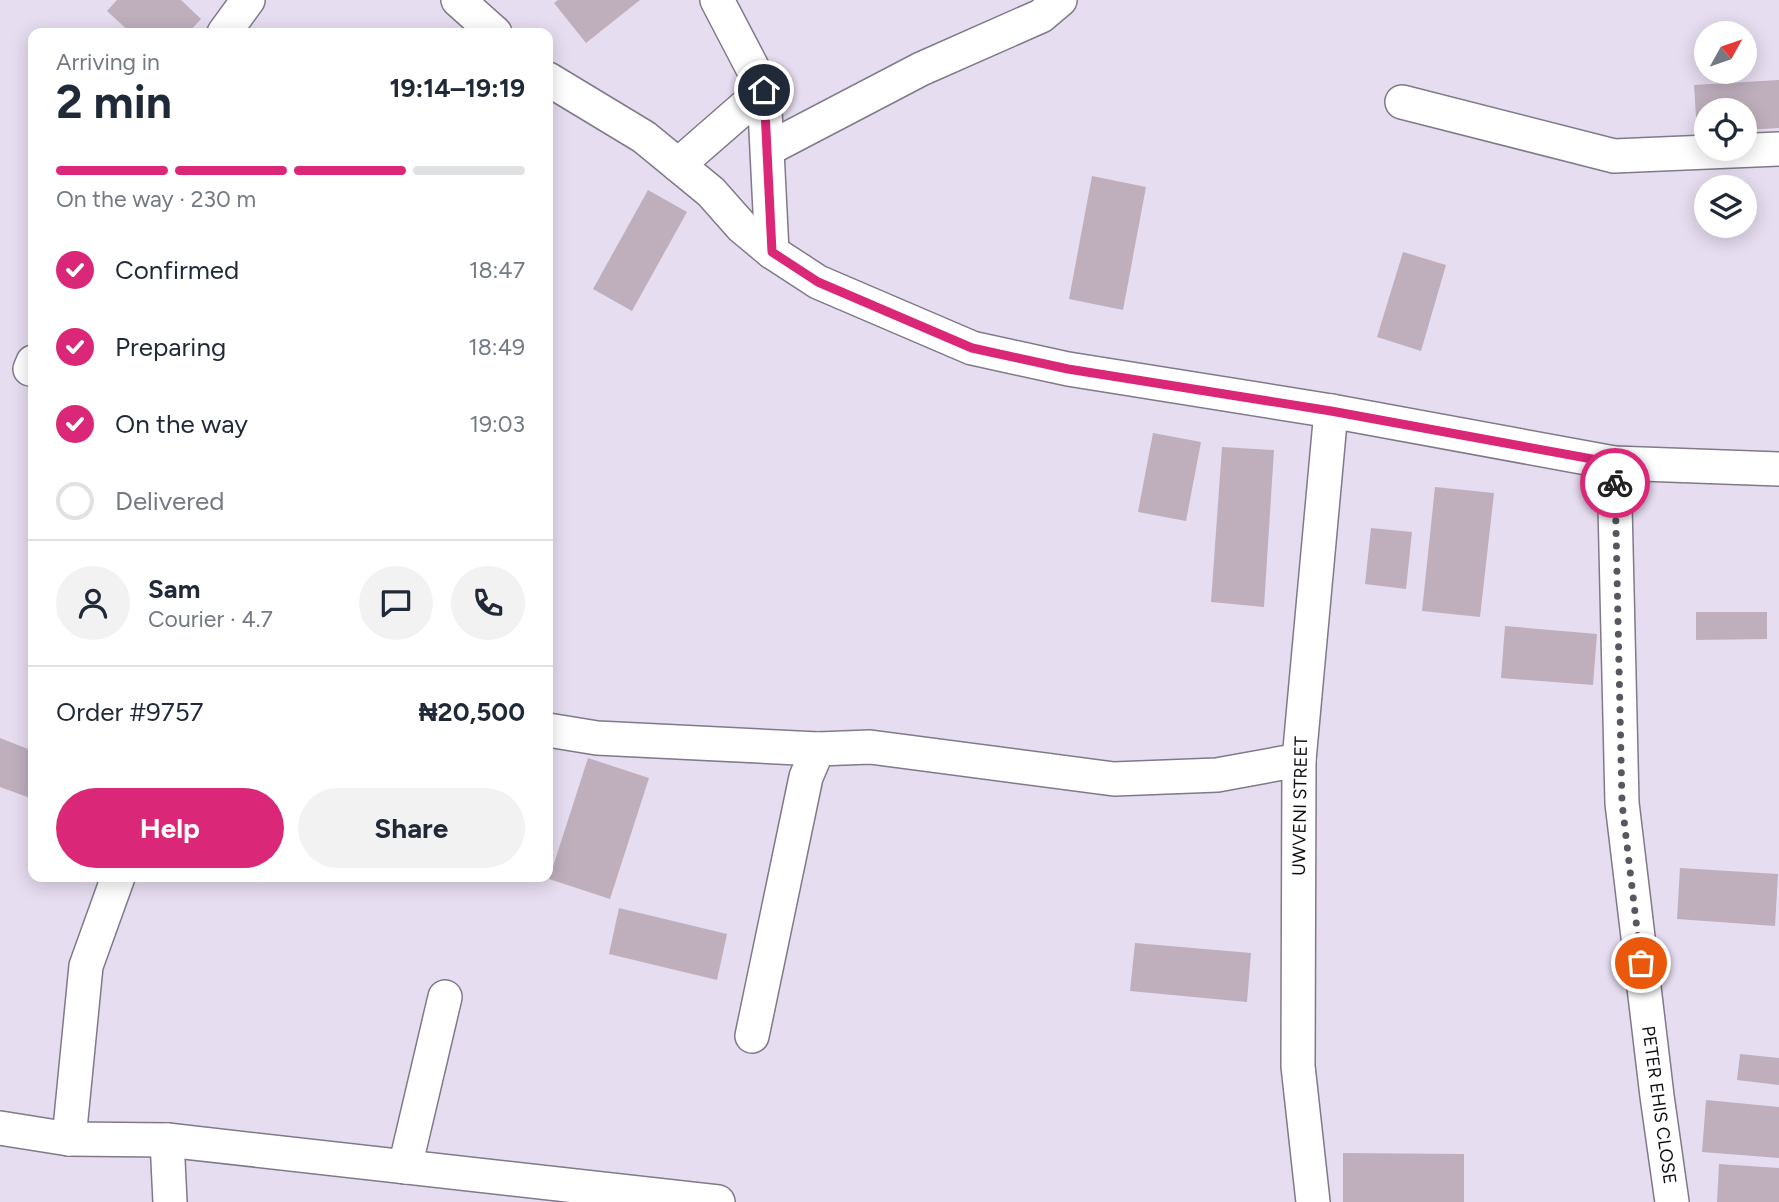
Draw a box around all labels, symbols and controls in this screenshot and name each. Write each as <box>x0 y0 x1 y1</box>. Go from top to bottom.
north arrow <box>1694 21 1757 84</box>
map controls <box>1694 21 1757 238</box>
text: Arriving in <box>56 48 160 76</box>
pin <box>734 60 794 120</box>
icon: home <box>745 71 783 109</box>
text: 19:14–19:19 <box>389 72 525 104</box>
text: 2 min <box>56 74 172 130</box>
button: locate <box>1694 98 1757 161</box>
button: layers <box>1694 175 1757 238</box>
text: On the way · 230 m <box>56 185 256 213</box>
icon: check <box>56 251 94 289</box>
text: Confirmed <box>115 254 239 286</box>
text: 18:47 <box>469 256 525 284</box>
icon: check <box>56 328 94 366</box>
text: Preparing <box>115 331 226 363</box>
text: 18:49 <box>468 333 525 361</box>
icon: check <box>56 405 94 443</box>
text: On the way <box>115 408 248 440</box>
text: 19:03 <box>469 410 525 438</box>
courier <box>1580 448 1650 518</box>
icon: bike <box>1596 464 1634 502</box>
text: Delivered <box>115 485 224 517</box>
button: person <box>56 566 130 640</box>
button: chat <box>359 566 433 640</box>
button: phone <box>451 566 525 640</box>
text: Sam <box>148 573 200 605</box>
text: Courier · 4.7 <box>148 605 273 633</box>
text: Order #9757 <box>56 696 204 728</box>
text: ₦20,500 <box>419 696 525 728</box>
street label: UWVENI STREET <box>1288 736 1312 876</box>
button: Help <box>56 788 284 868</box>
button: Share <box>298 788 525 868</box>
pin <box>1611 933 1671 993</box>
icon: bag <box>1622 944 1660 982</box>
street label: PETER EHIS CLOSE <box>1637 1024 1681 1186</box>

